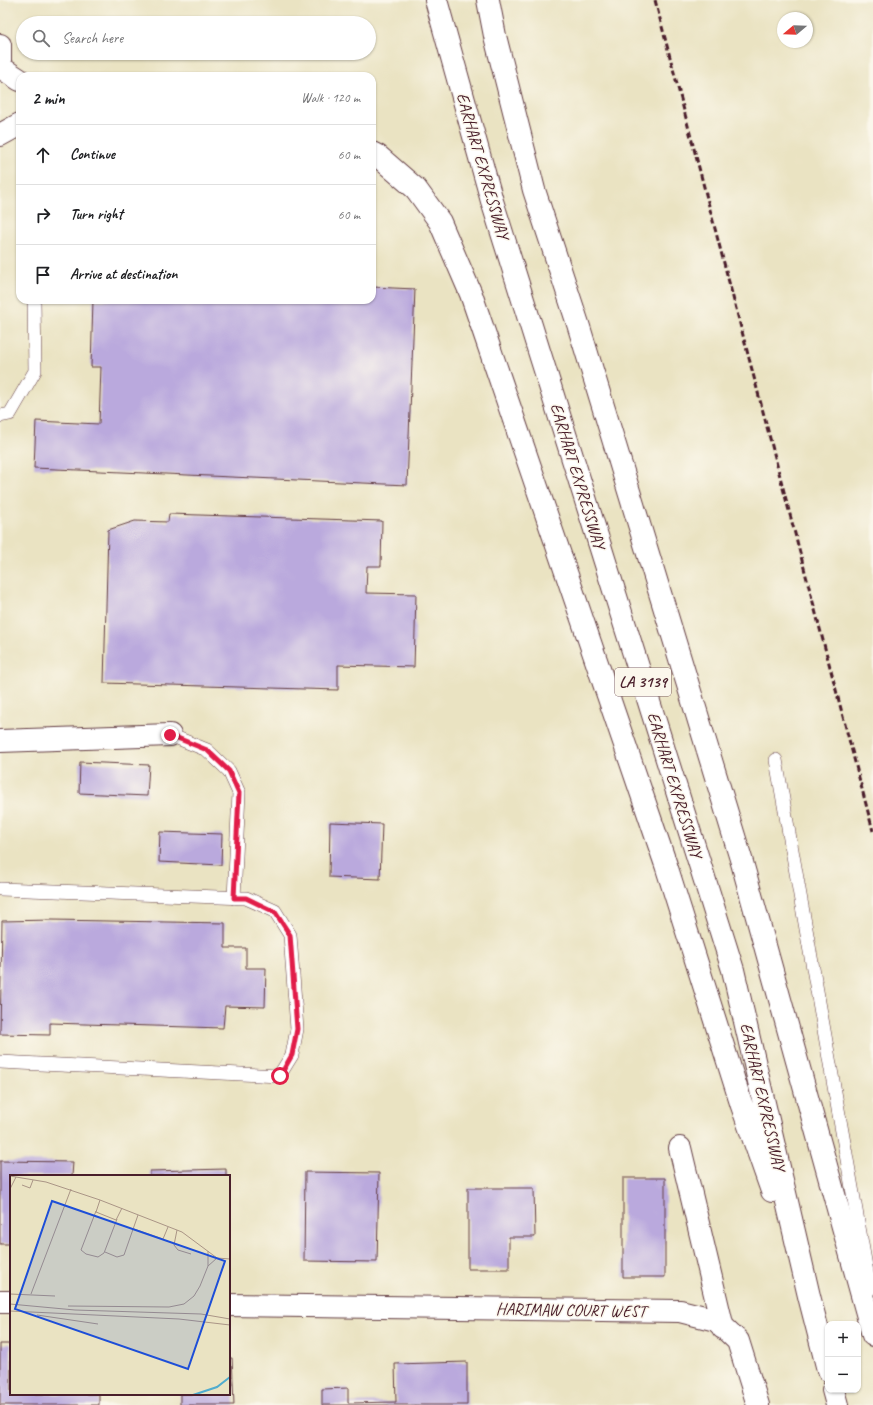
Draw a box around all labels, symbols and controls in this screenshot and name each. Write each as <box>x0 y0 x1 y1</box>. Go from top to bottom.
north arrow <box>777 12 813 48</box>
search box <box>16 16 376 60</box>
icon: search <box>30 27 52 49</box>
text: Search here <box>62 29 123 48</box>
text: 2 min <box>32 88 65 109</box>
text: Walk · 120 m <box>301 90 360 106</box>
street label: EARHART EXPRESSWAY <box>452 90 515 244</box>
icon: ahead <box>32 144 54 166</box>
text: Continue <box>70 145 115 164</box>
text: 60 m <box>338 147 360 163</box>
icon: right <box>32 204 54 226</box>
text: Turn right <box>70 205 123 224</box>
text: 60 m <box>338 207 360 223</box>
icon: arrive <box>32 264 54 286</box>
text: Arrive at destination <box>70 265 177 284</box>
street label: EARHART EXPRESSWAY <box>546 401 611 554</box>
road number: LA 3139 <box>615 668 671 696</box>
street label: EARHART EXPRESSWAY <box>643 710 708 863</box>
route end <box>161 726 179 744</box>
street label: EARHART EXPRESSWAY <box>736 1021 791 1175</box>
route start <box>271 1067 289 1085</box>
inset map <box>10 1175 230 1395</box>
street label: HARIMAW COURT WEST <box>496 1298 649 1322</box>
map controls <box>825 1321 861 1393</box>
button: + <box>825 1321 861 1357</box>
button: − <box>825 1357 861 1393</box>

